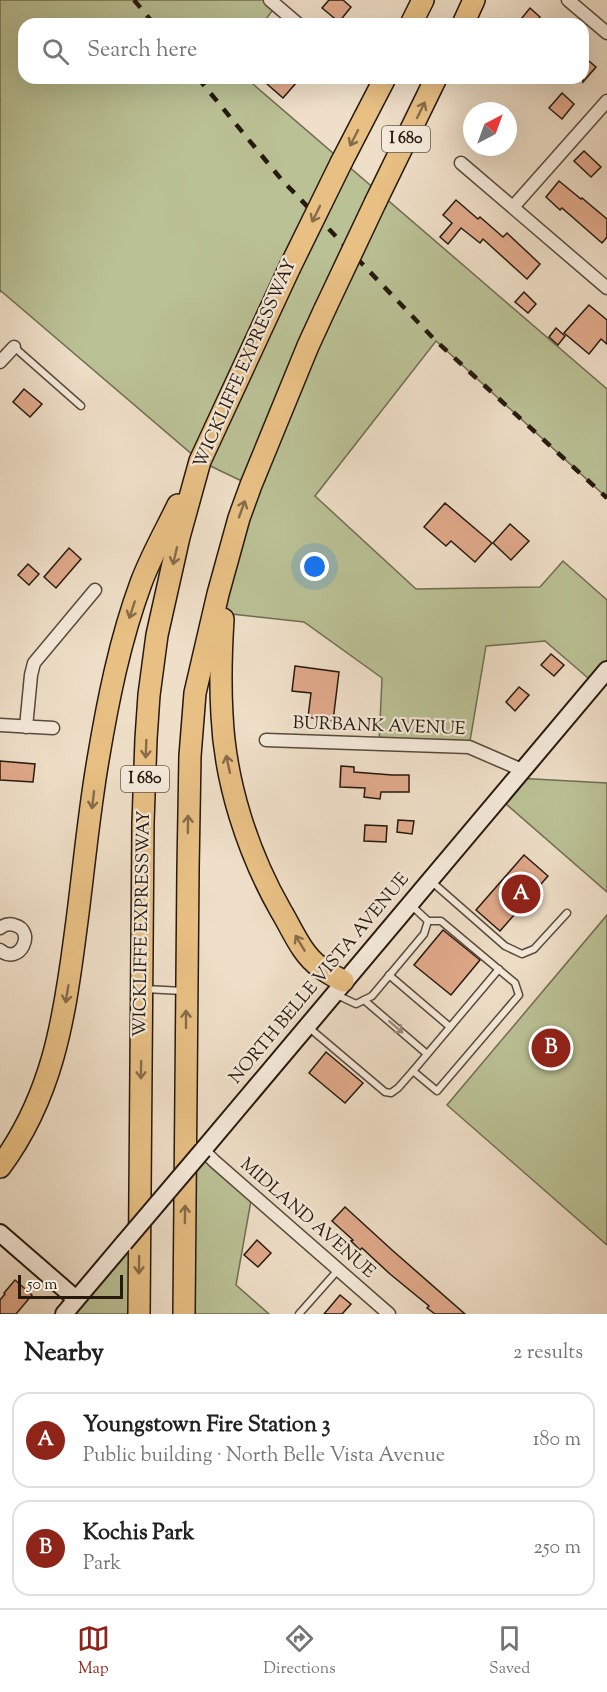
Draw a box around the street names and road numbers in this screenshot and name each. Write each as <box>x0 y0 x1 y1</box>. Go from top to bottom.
road number: I 680 <box>382 126 430 152</box>
street label: WICKLIFFE EXPRESSWAY <box>188 255 304 473</box>
street label: BURBANK AVENUE <box>292 711 466 743</box>
road number: I 680 <box>121 766 169 792</box>
street label: WICKLIFFE EXPRESSWAY <box>128 810 158 1038</box>
street label: NORTH BELLE VISTA AVENUE <box>224 868 416 1090</box>
street label: MIDLAND AVENUE <box>234 1153 381 1285</box>

